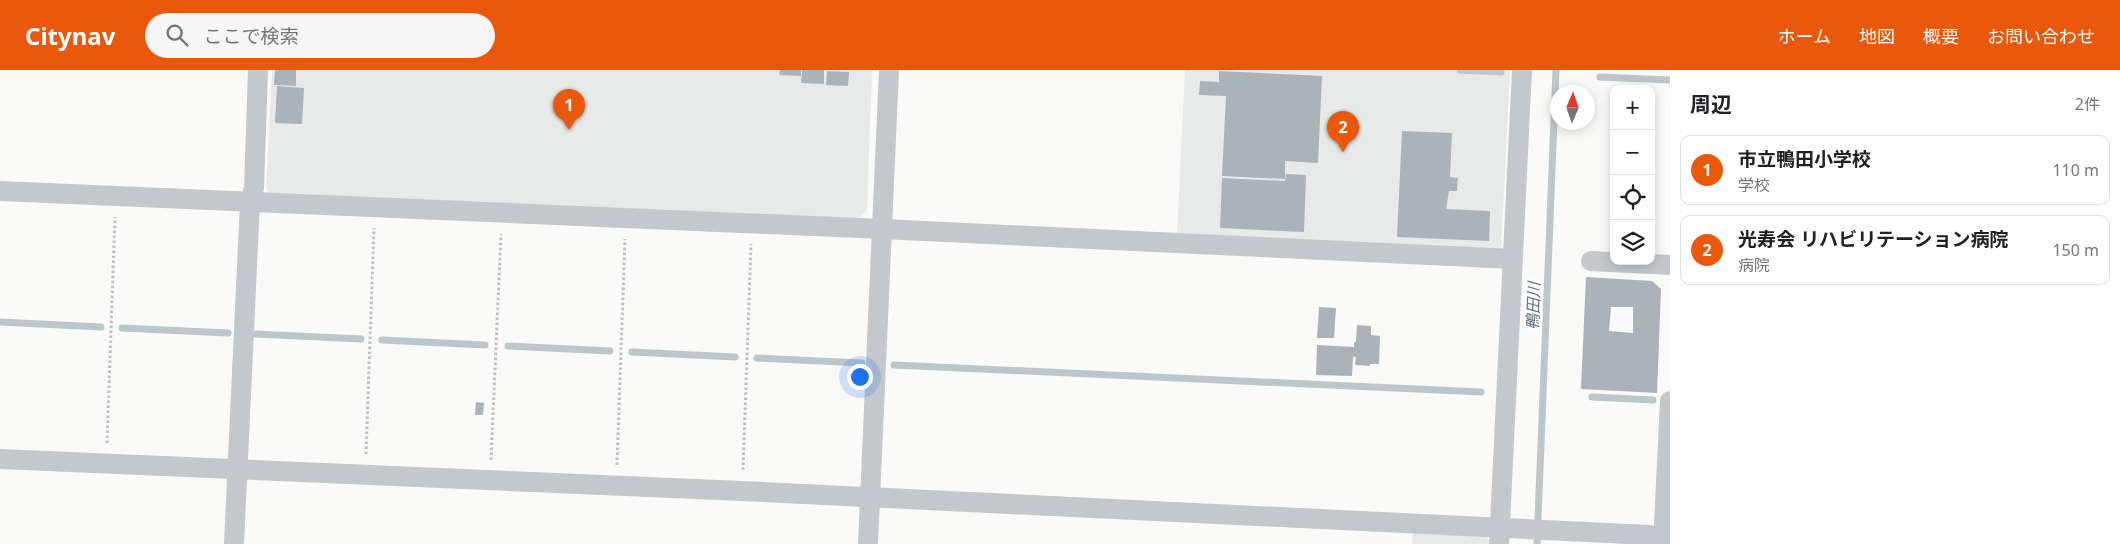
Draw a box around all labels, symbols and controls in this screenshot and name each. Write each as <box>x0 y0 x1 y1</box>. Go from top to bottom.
search box <box>145 13 495 58</box>
text: Citynav <box>25 19 115 52</box>
icon: search <box>163 21 191 49</box>
text: ここで検索 <box>203 23 298 49</box>
text: ホーム <box>1778 24 1831 48</box>
text: 地図 <box>1859 24 1895 48</box>
text: 概要 <box>1923 24 1959 48</box>
text: お問い合わせ <box>1987 24 2095 48</box>
north arrow <box>1550 85 1595 130</box>
map controls <box>1610 85 1655 265</box>
button: + <box>1610 85 1655 130</box>
pin: 1 <box>553 89 585 130</box>
text: 周辺 <box>1690 90 1732 118</box>
text: 2件 <box>2075 93 2100 115</box>
pin: 2 <box>1327 111 1359 152</box>
button: − <box>1610 130 1655 175</box>
text: 市立鴨田小学校 <box>1738 146 1871 172</box>
text: 1 <box>1702 159 1712 181</box>
text: 110 m <box>2052 159 2099 181</box>
text: 学校 <box>1738 174 1770 196</box>
button: locate <box>1610 175 1655 220</box>
button: layers <box>1610 220 1655 265</box>
text: 光寿会 リハビリテーション病院 <box>1738 226 2009 252</box>
text: 2 <box>1702 239 1712 261</box>
text: 150 m <box>2052 239 2099 261</box>
text: 病院 <box>1738 254 1770 276</box>
water label: 鴨田川 <box>1521 280 1545 330</box>
your location <box>847 364 873 390</box>

